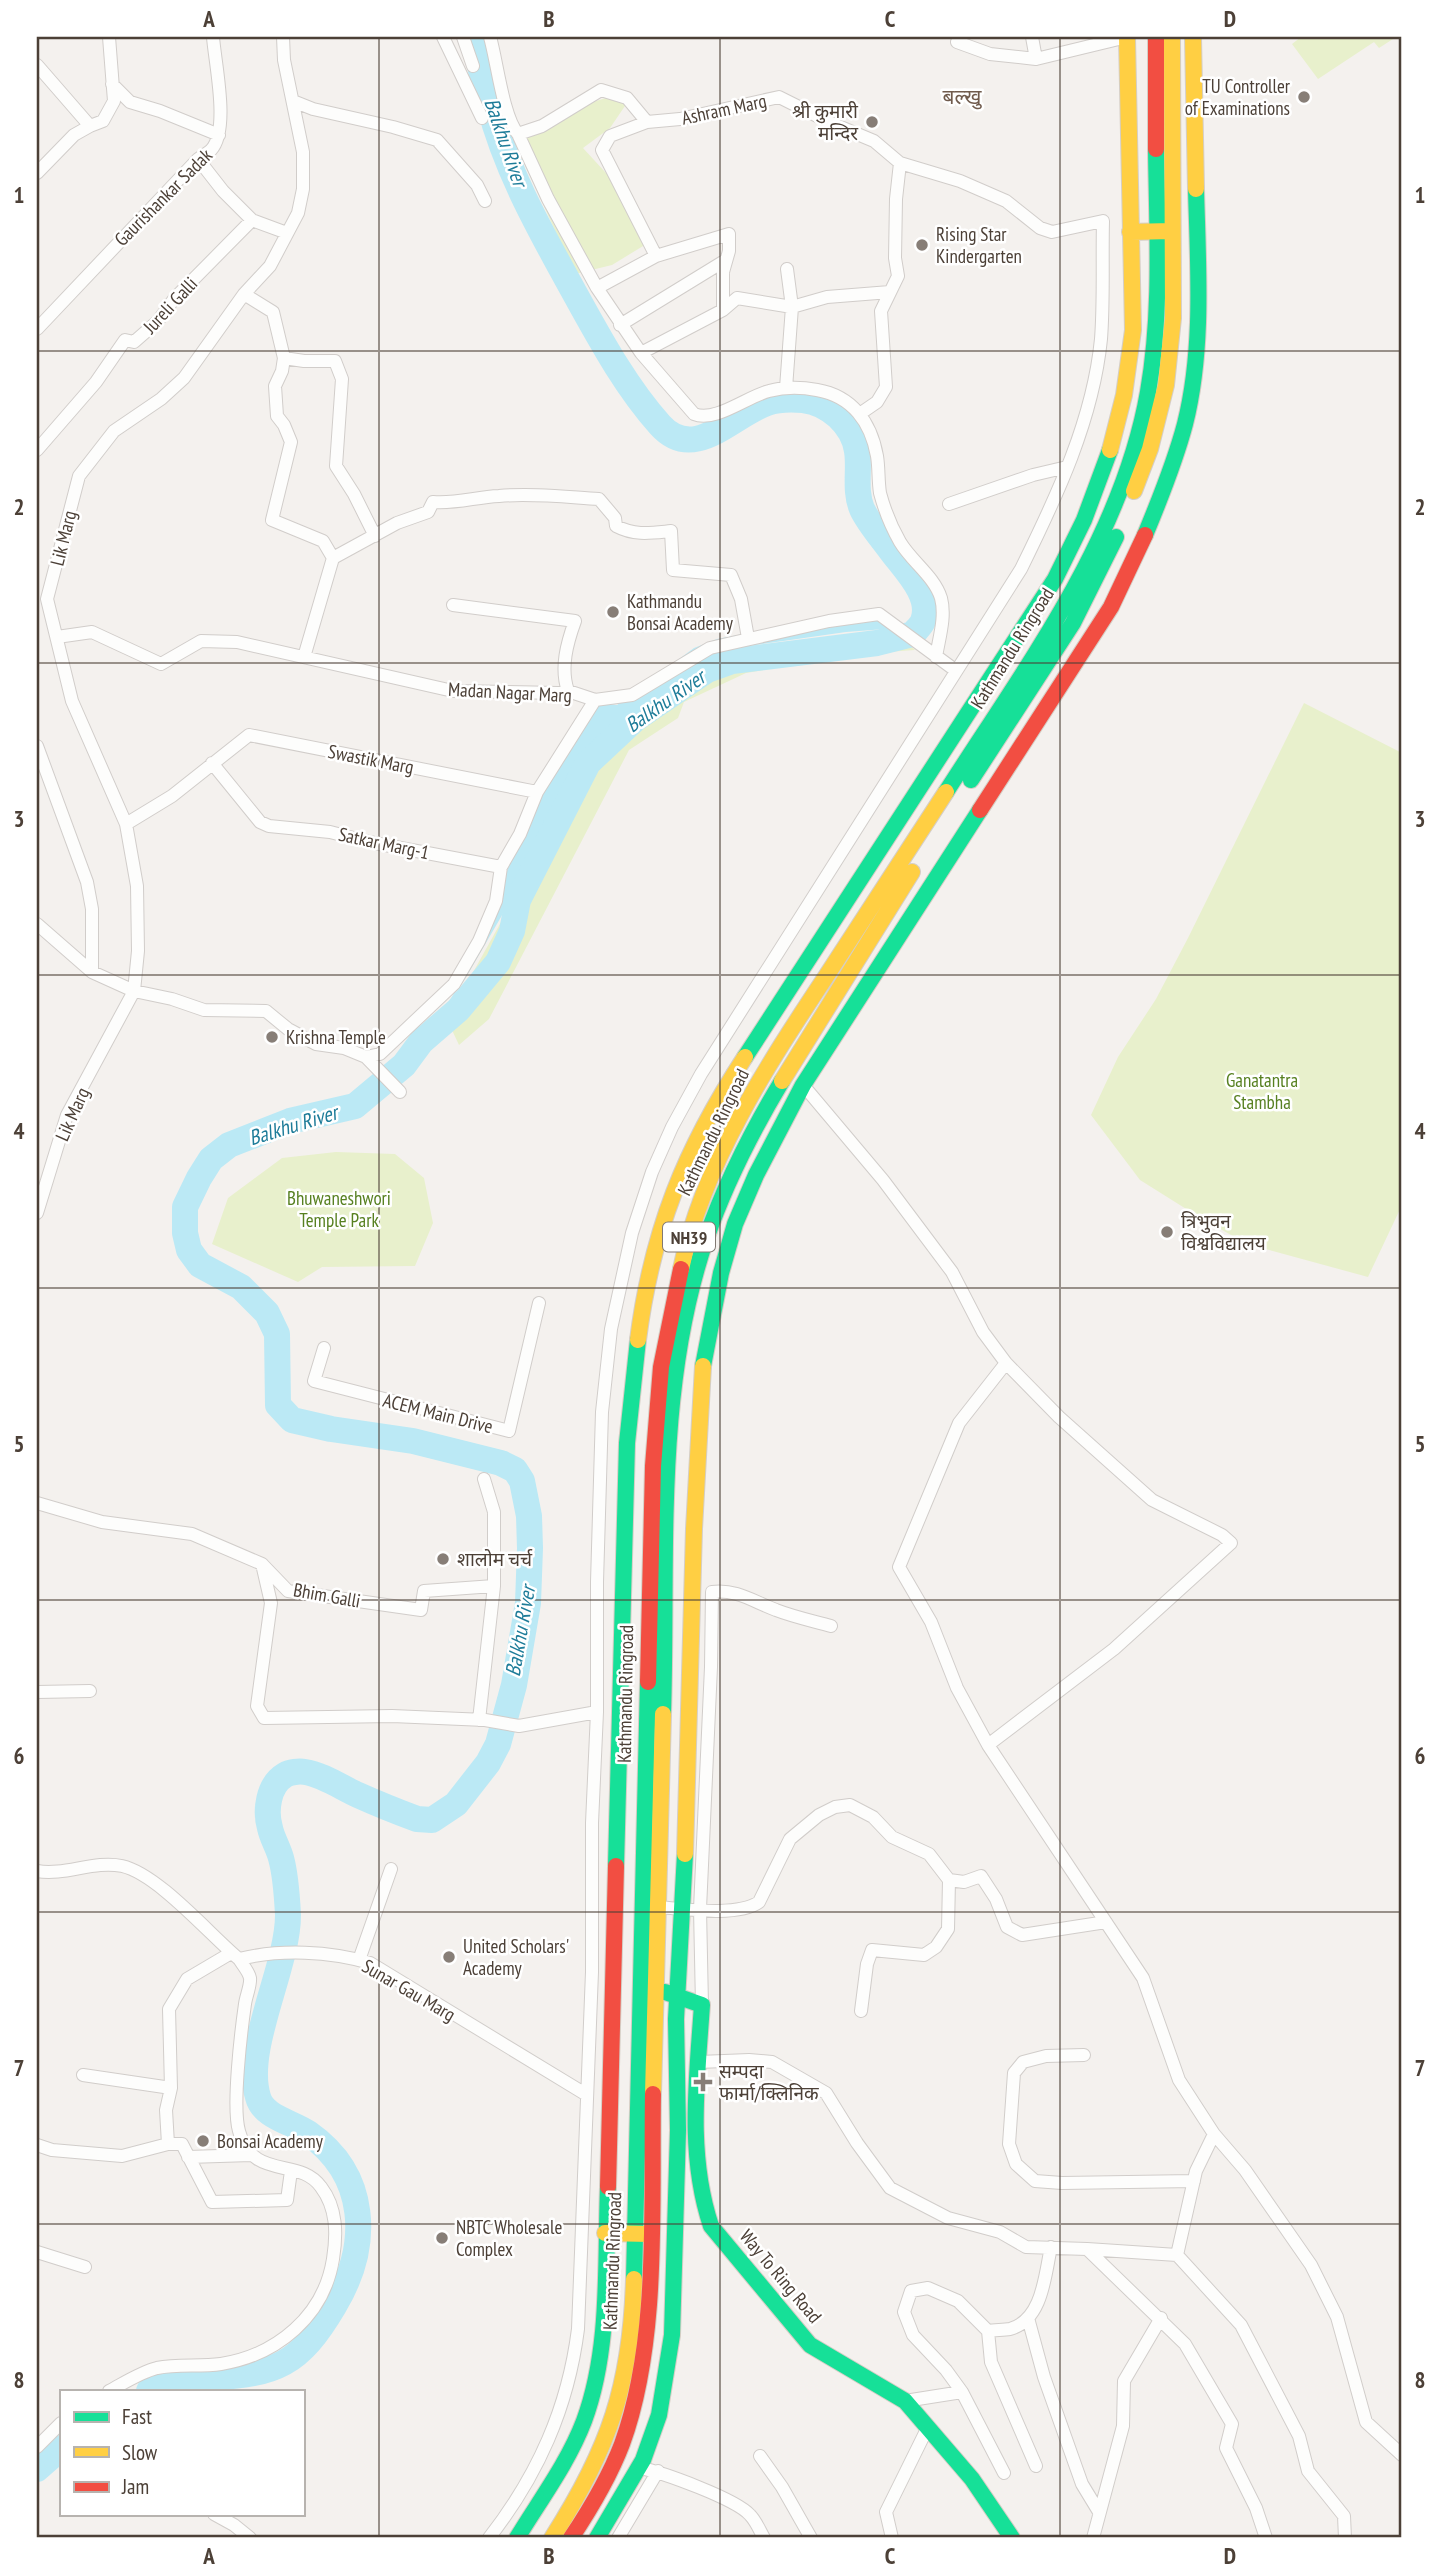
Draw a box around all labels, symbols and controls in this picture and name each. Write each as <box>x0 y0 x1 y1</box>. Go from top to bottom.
text: A <box>202 4 215 33</box>
text: B <box>543 4 555 33</box>
text: C <box>885 4 896 33</box>
text: D <box>1224 4 1236 33</box>
place label: TU Controller of Examinations <box>1185 74 1291 120</box>
district label: बल्खु <box>943 83 982 110</box>
street label: Ashram Marg <box>679 88 769 130</box>
marker: TU Controller of Examinations <box>1296 89 1312 105</box>
water label: Balkhu River <box>478 94 535 193</box>
place label: श्री कुमारी मन्दिर <box>792 99 859 145</box>
marker: श्री कुमारी मन्दिर <box>864 114 880 130</box>
street label: Gaurishankar Sadak <box>109 143 217 251</box>
text: 1 <box>14 180 25 209</box>
text: 1 <box>1415 180 1426 209</box>
place label: Rising Star Kindergarten <box>936 222 1022 268</box>
marker: Rising Star Kindergarten <box>914 237 930 253</box>
street label: Jureli Galli <box>137 272 202 339</box>
text: 2 <box>14 492 25 521</box>
text: 2 <box>1415 492 1426 521</box>
street label: Lik Marg <box>45 508 81 568</box>
street label: Kathmandu Ringroad <box>965 583 1059 713</box>
place label: Kathmandu Bonsai Academy <box>627 589 734 635</box>
marker: Kathmandu Bonsai Academy <box>605 604 621 620</box>
water label: Balkhu River <box>620 662 713 738</box>
street label: Madan Nagar Marg <box>448 677 572 707</box>
street label: Swastik Marg <box>326 739 416 779</box>
text: 3 <box>14 804 25 833</box>
text: 3 <box>1415 804 1426 833</box>
street label: Satkar Marg-1 <box>336 822 432 864</box>
place label: Krishna Temple <box>286 1025 386 1049</box>
marker: Krishna Temple <box>264 1029 280 1045</box>
street label: Kathmandu Ringroad <box>672 1065 754 1199</box>
park label: Ganatantra Stambha <box>1226 1068 1298 1114</box>
street label: Lik Marg <box>50 1084 94 1144</box>
water label: Balkhu River <box>245 1098 344 1151</box>
text: 4 <box>14 1116 25 1145</box>
text: 4 <box>1415 1116 1426 1145</box>
park label: Bhuwaneshwori Temple Park <box>287 1186 391 1232</box>
place label: त्रिभुवन विश्वविद्यालय <box>1181 1209 1267 1255</box>
road number: NH39 <box>663 1222 715 1252</box>
marker: त्रिभुवन विश्वविद्यालय <box>1159 1224 1175 1240</box>
street label: ACEM Main Drive <box>381 1388 496 1438</box>
text: 5 <box>14 1429 25 1458</box>
text: 5 <box>1415 1429 1426 1458</box>
place label: शालोम चर्च <box>457 1547 533 1571</box>
marker: शालोम चर्च <box>435 1551 451 1567</box>
street label: Bhim Galli <box>292 1577 362 1613</box>
water label: Balkhu River <box>499 1580 542 1678</box>
street label: Kathmandu Ringroad <box>612 1625 638 1763</box>
text: 6 <box>14 1741 25 1770</box>
text: 6 <box>1415 1741 1426 1770</box>
place label: United Scholars' Academy <box>463 1934 569 1980</box>
marker: United Scholars' Academy <box>441 1949 457 1965</box>
street label: Sunar Gau Marg <box>358 1954 460 2026</box>
text: 7 <box>14 2053 25 2082</box>
text: 7 <box>1415 2053 1426 2082</box>
place label: सम्पदा फार्मा/क्लिनिक <box>719 2059 819 2105</box>
marker: सम्पदा फार्मा/क्लिनिक <box>693 2072 713 2092</box>
place label: Bonsai Academy <box>217 2129 324 2153</box>
marker: Bonsai Academy <box>195 2133 211 2149</box>
street label: Kathmandu Ringroad <box>598 2192 626 2330</box>
place label: NBTC Wholesale Complex <box>456 2215 562 2261</box>
street label: Way To Ring Road <box>735 2224 827 2328</box>
marker: NBTC Wholesale Complex <box>434 2230 450 2246</box>
text: 8 <box>14 2365 25 2394</box>
text: 8 <box>1415 2365 1426 2394</box>
legend <box>60 2390 304 2516</box>
text: Fast <box>122 2403 152 2430</box>
text: Slow <box>122 2439 158 2466</box>
text: Jam <box>121 2473 149 2500</box>
text: A <box>202 2541 215 2570</box>
text: B <box>543 2541 555 2570</box>
text: C <box>885 2541 896 2570</box>
text: D <box>1224 2541 1236 2570</box>

